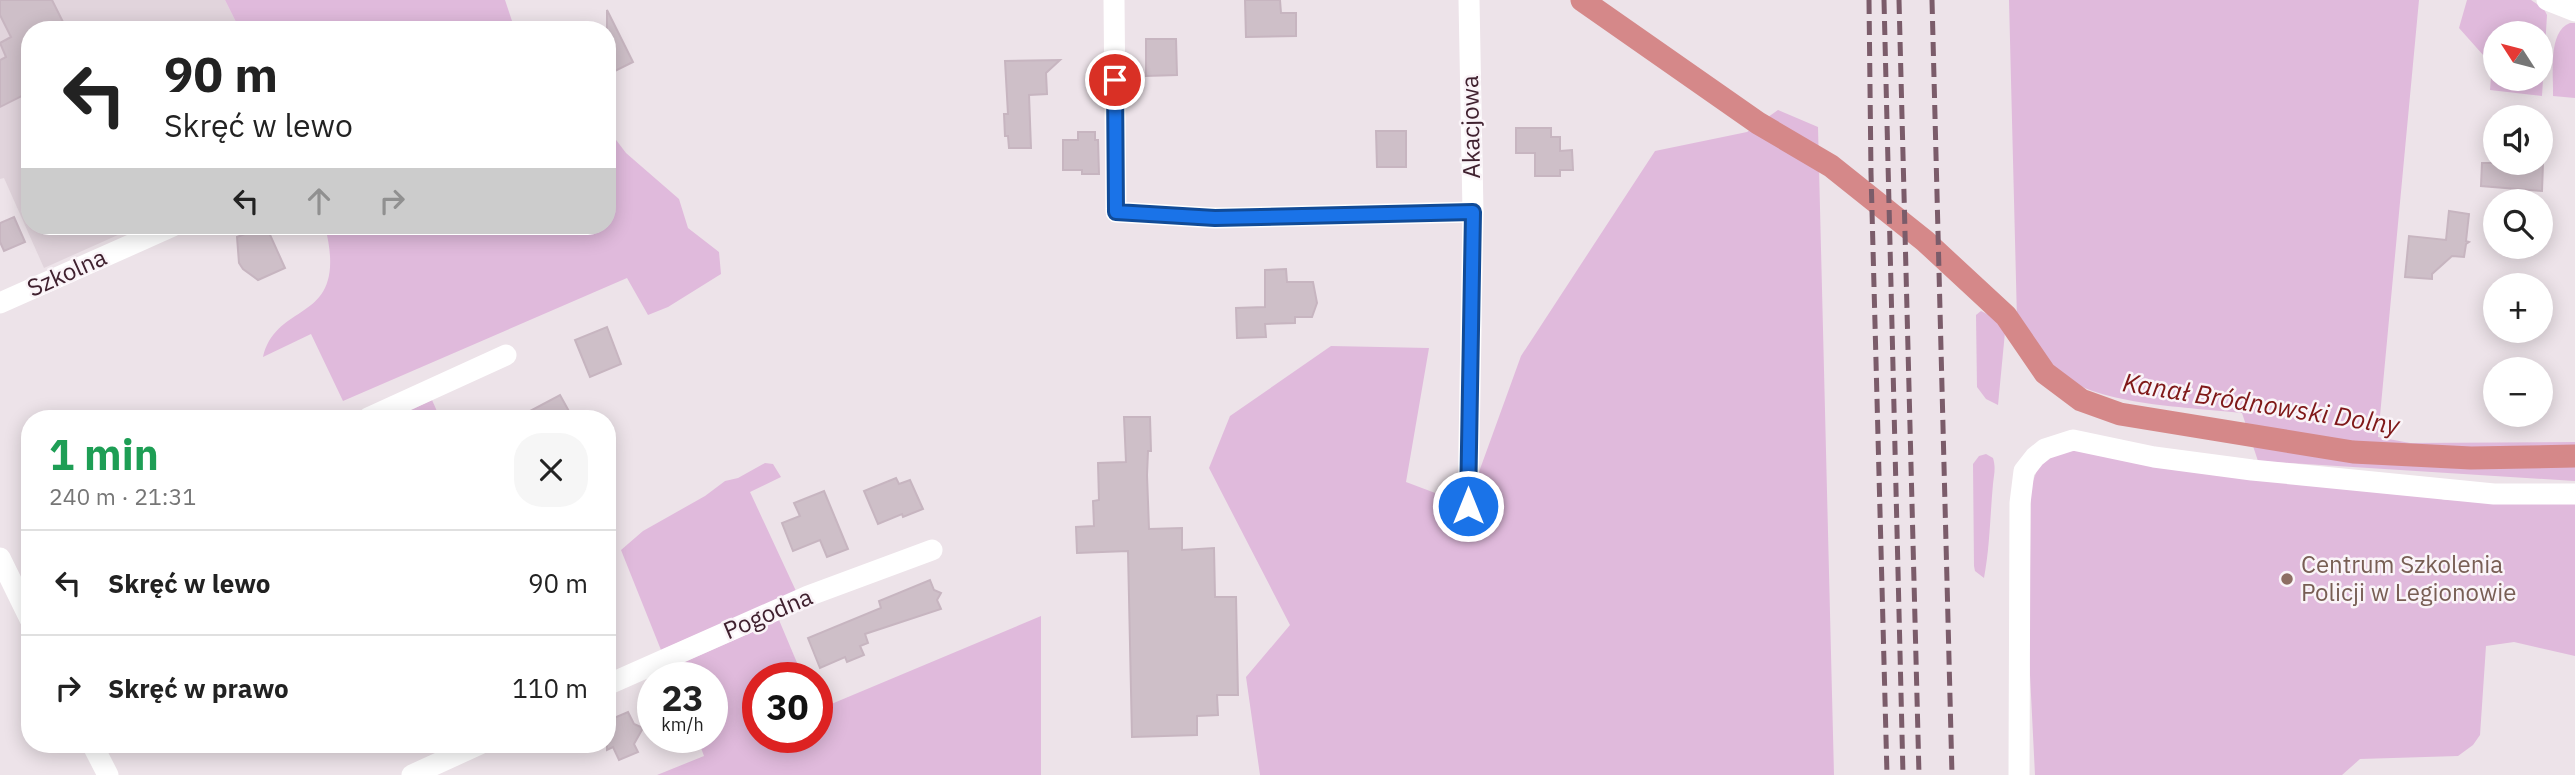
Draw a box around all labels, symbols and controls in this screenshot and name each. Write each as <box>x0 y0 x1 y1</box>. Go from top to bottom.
north arrow <box>2483 21 2553 91</box>
map controls <box>2483 21 2553 427</box>
text: 90 m <box>164 42 278 105</box>
icon: left <box>49 49 140 140</box>
pin <box>1085 50 1145 110</box>
icon: arrive <box>1096 61 1134 99</box>
street label: Akacjowa <box>1453 75 1487 179</box>
text: Skręć w lewo <box>164 104 353 146</box>
button: sound <box>2483 105 2553 175</box>
icon: left <box>227 182 265 220</box>
icon: ahead <box>300 182 338 220</box>
icon: right <box>373 182 411 220</box>
button: search <box>2483 189 2553 259</box>
street label: Szkolna <box>22 240 112 304</box>
button: + <box>2483 273 2553 343</box>
button: − <box>2483 357 2553 427</box>
water label: Kanał Bródnowski Dolny <box>2120 364 2403 442</box>
text: 1 min <box>49 427 159 482</box>
button: close <box>514 433 588 507</box>
position arrow <box>1431 469 1505 543</box>
text: 240 m · 21:31 <box>49 481 196 511</box>
place label: Centrum Szkolenia Policji w Legionowie <box>2301 548 2517 608</box>
icon: left <box>49 564 87 602</box>
text: Skręć w lewo <box>108 566 270 600</box>
text: 90 m <box>528 566 588 600</box>
marker: Centrum Szkolenia Policji w Legionowie <box>2279 571 2295 587</box>
street label: Pogodna <box>718 580 817 646</box>
speed limit sign: 30 <box>742 662 833 753</box>
icon: right <box>49 669 87 707</box>
text: Skręć w prawo <box>108 671 289 705</box>
text: 110 m <box>512 671 588 705</box>
text: 23 <box>661 675 704 721</box>
text: km/h <box>661 713 704 736</box>

